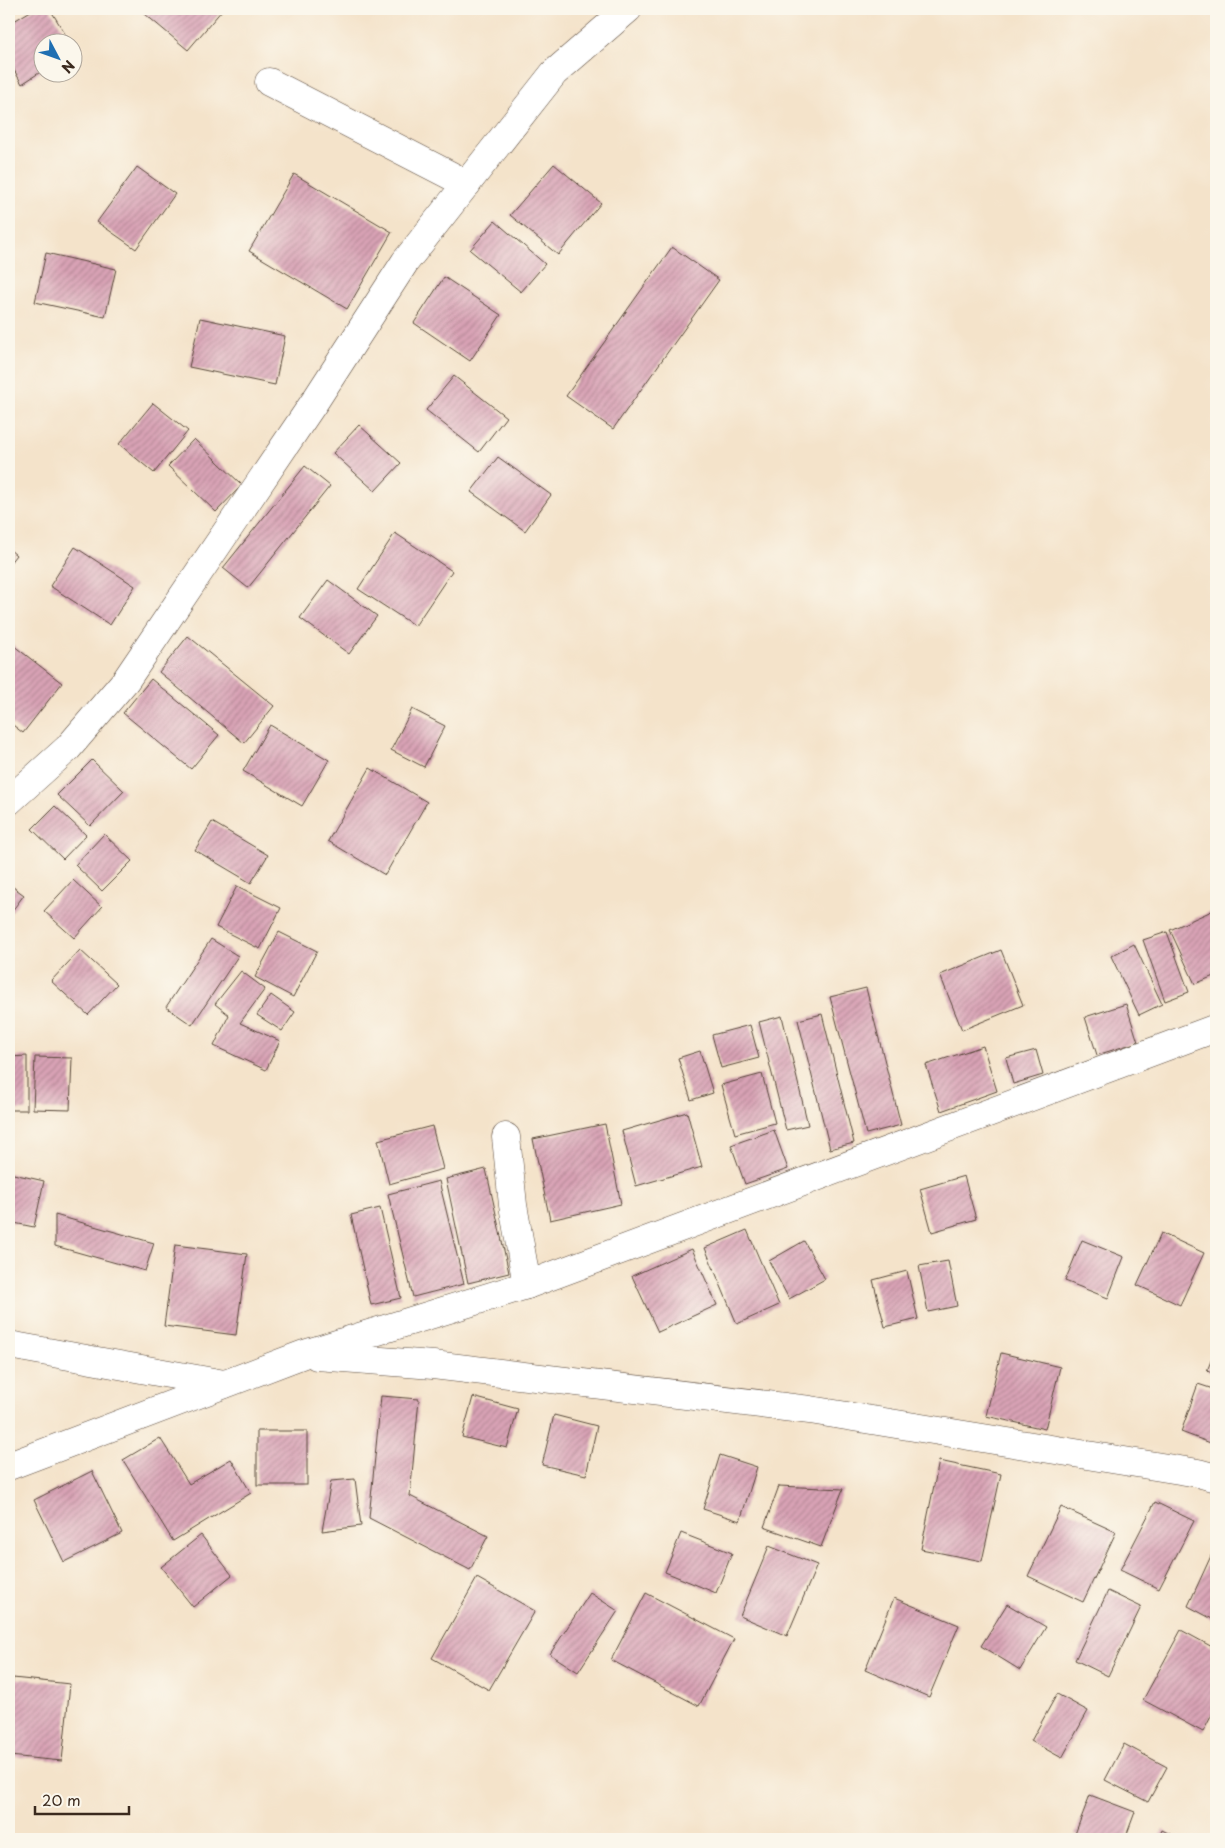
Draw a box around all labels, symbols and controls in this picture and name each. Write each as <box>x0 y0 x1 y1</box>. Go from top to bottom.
north arrow <box>32 32 82 82</box>
text: N <box>57 56 80 78</box>
scale bar <box>35 1783 129 1815</box>
text: 20 m <box>42 1788 81 1811</box>

